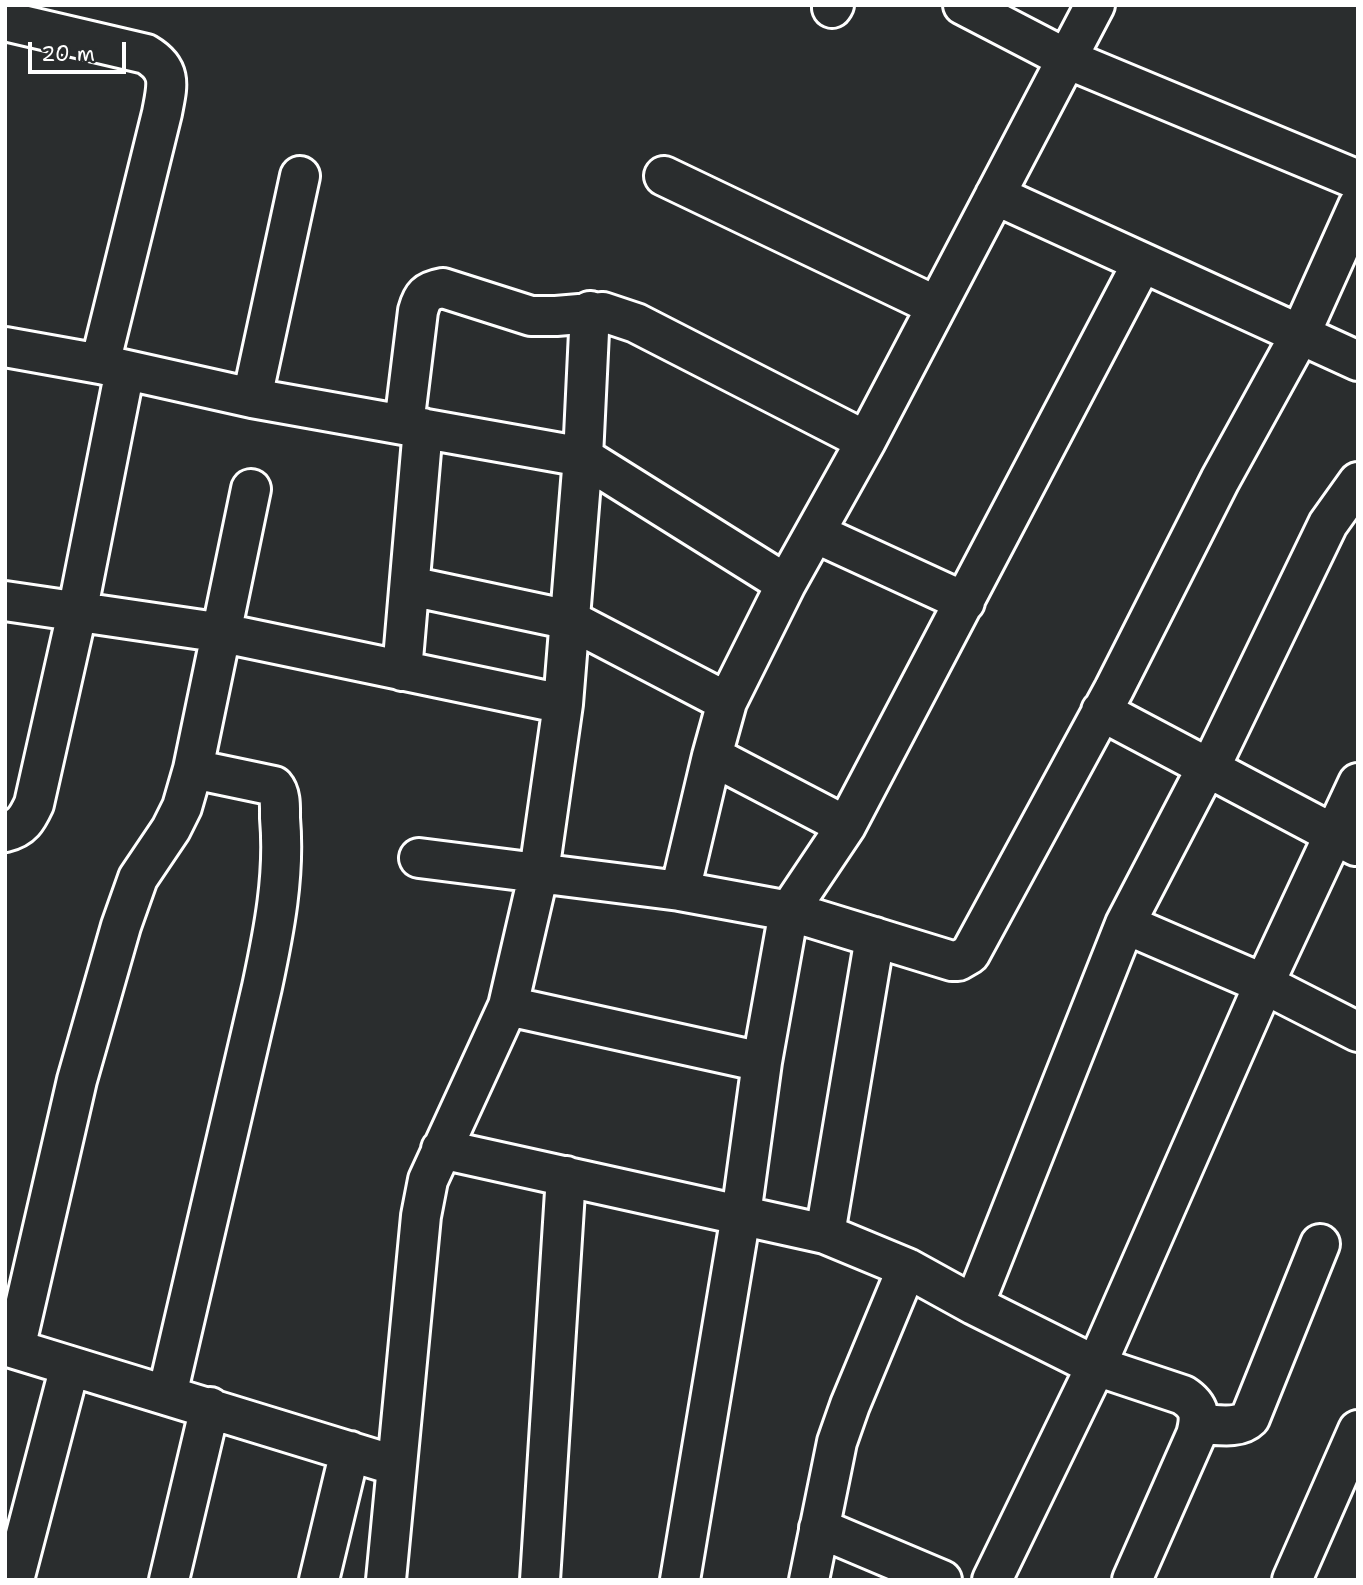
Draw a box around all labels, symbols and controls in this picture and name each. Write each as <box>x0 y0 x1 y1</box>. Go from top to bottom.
scale bar <box>32 28 130 72</box>
text: 20 m <box>41 40 95 68</box>

